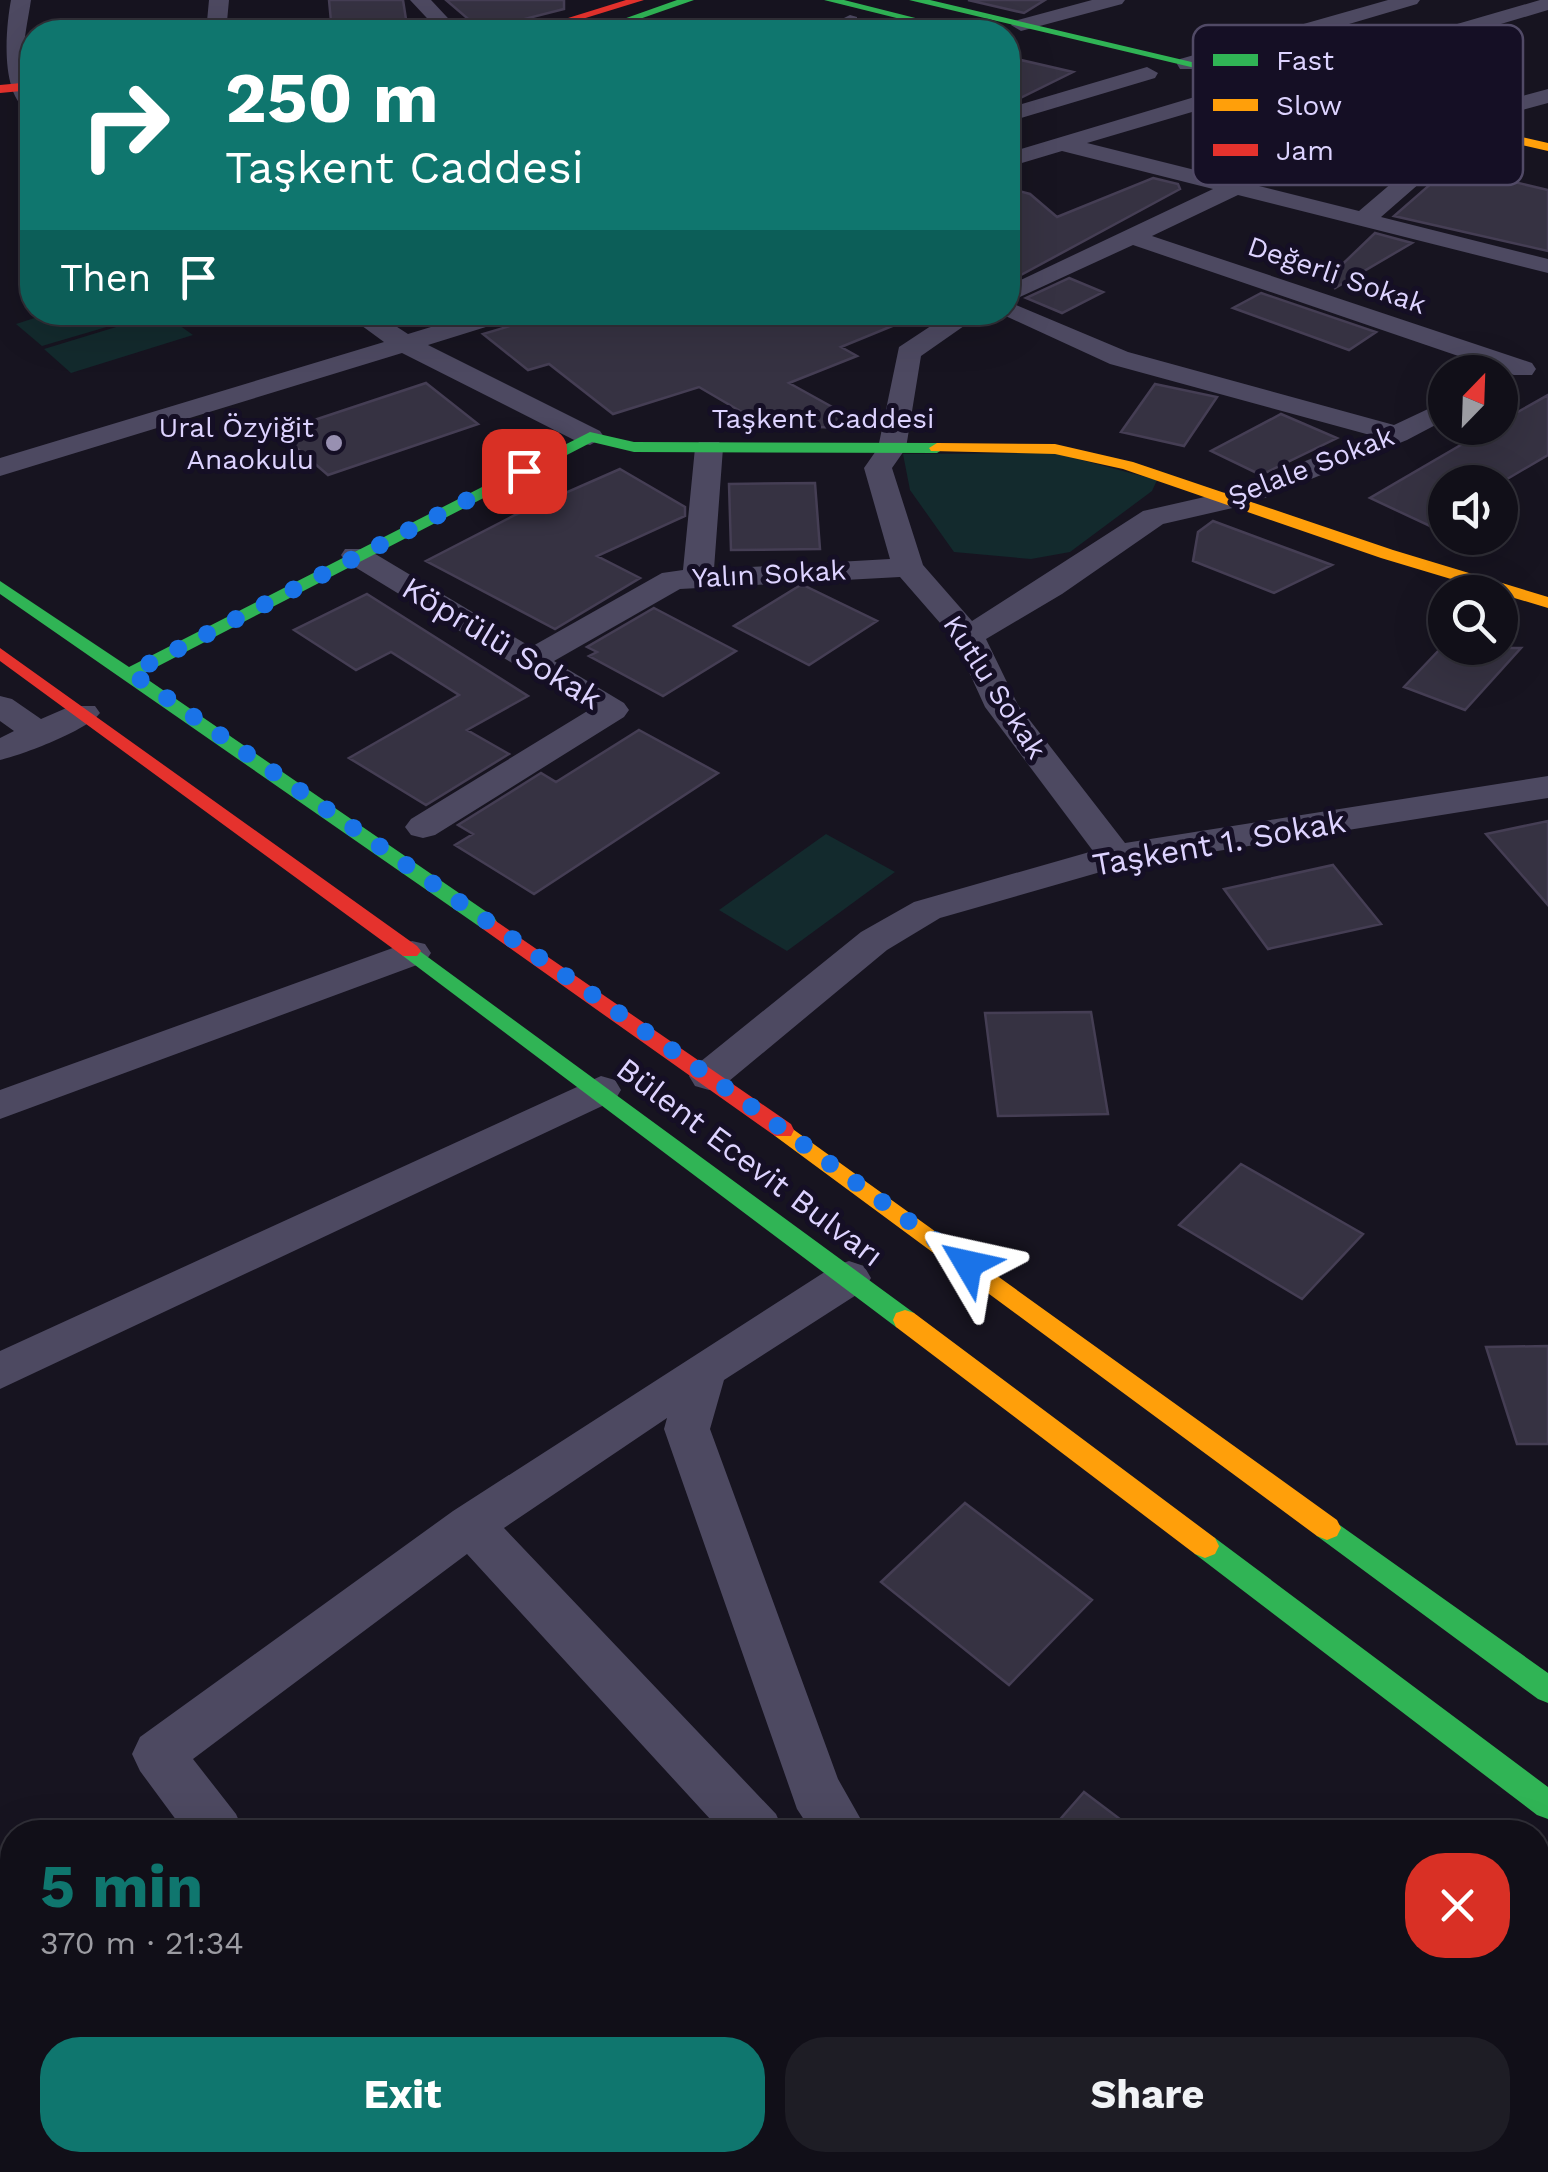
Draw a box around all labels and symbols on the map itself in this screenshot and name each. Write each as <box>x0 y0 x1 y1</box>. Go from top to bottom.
legend <box>1193 25 1523 185</box>
text: Fast <box>1276 44 1334 77</box>
text: Slow <box>1276 89 1342 122</box>
text: Jam <box>1276 134 1334 167</box>
street label: Değerli Sokak <box>1243 229 1431 321</box>
north arrow <box>1428 355 1518 445</box>
street label: Taşkent Caddesi <box>711 402 935 435</box>
place label: Ural Özyiğit Anaokulu <box>159 411 314 476</box>
street label: Şelale Sokak <box>1223 419 1399 513</box>
pin <box>482 429 567 514</box>
marker: Ural Özyiğit Anaokulu <box>323 432 345 454</box>
street label: Yalın Sokak <box>691 553 847 595</box>
street label: Köprülü Sokak <box>395 569 609 717</box>
street label: Kutlu Sokak <box>936 609 1054 765</box>
street label: Taşkent 1. Sokak <box>1090 802 1348 884</box>
street label: Bülent Ecevit Bulvarı <box>609 1049 891 1275</box>
position arrow <box>916 1212 1020 1316</box>

